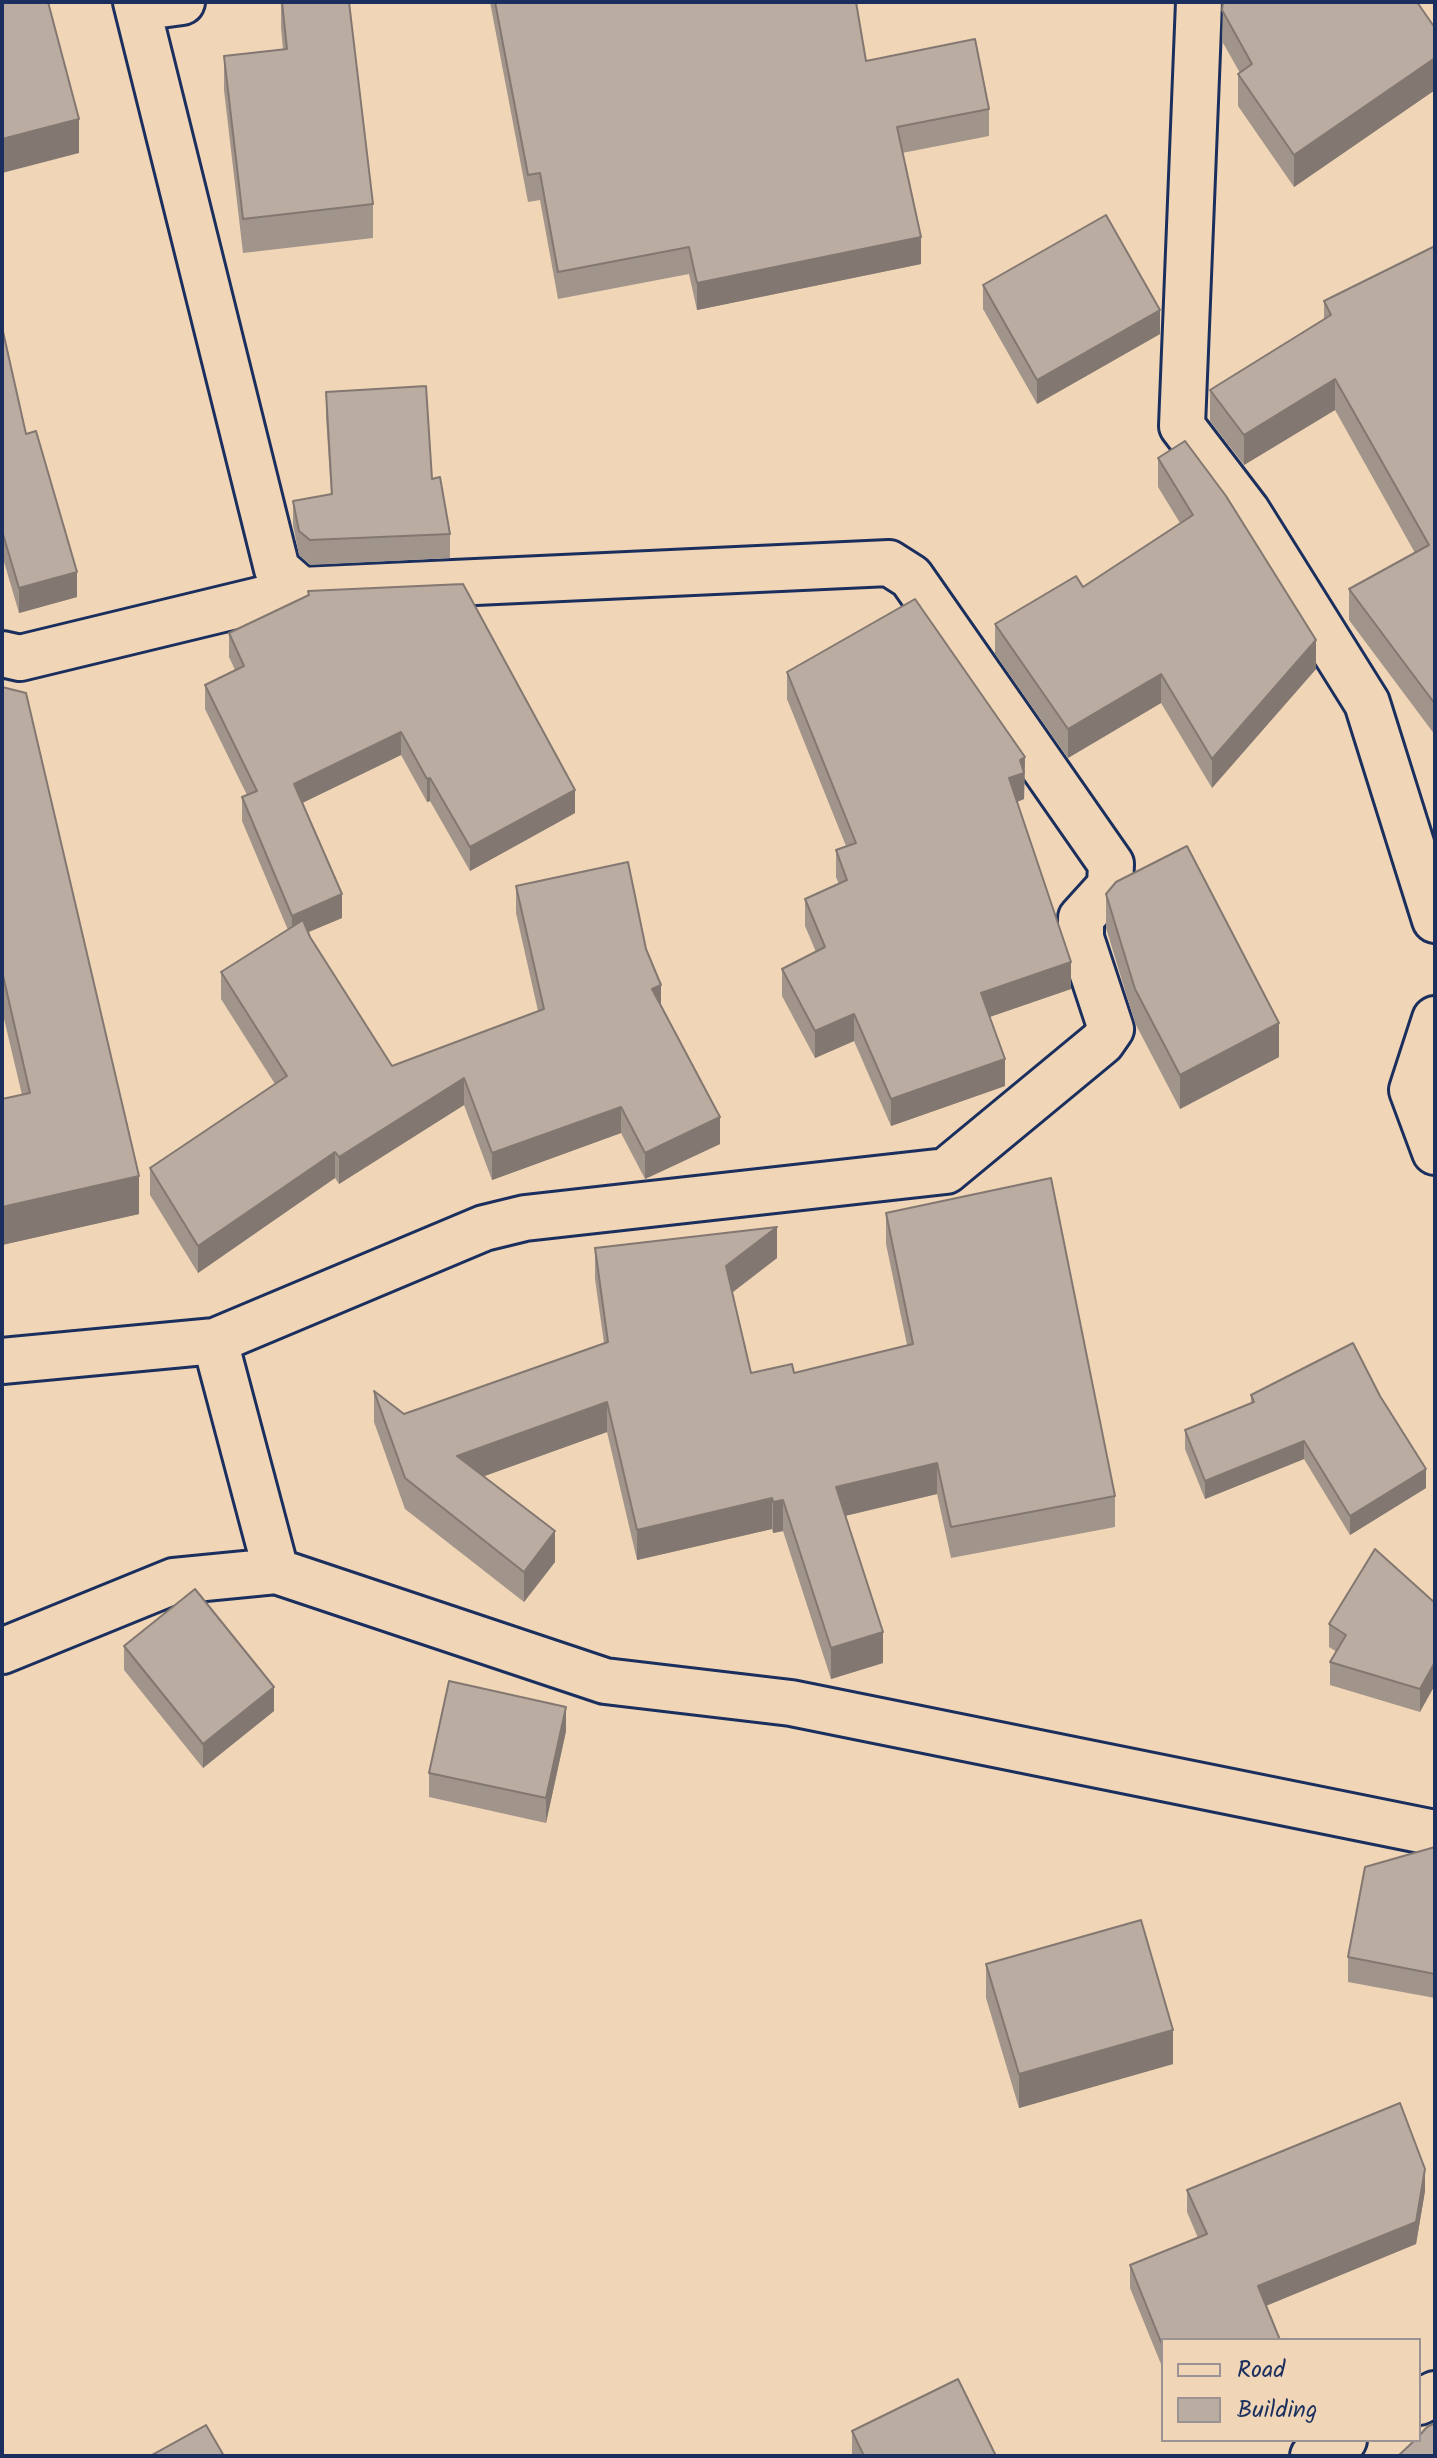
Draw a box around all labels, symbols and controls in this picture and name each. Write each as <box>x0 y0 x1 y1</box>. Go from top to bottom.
legend <box>1161 2338 1421 2442</box>
text: Road <box>1237 2351 1285 2390</box>
text: Building <box>1237 2391 1317 2430</box>

